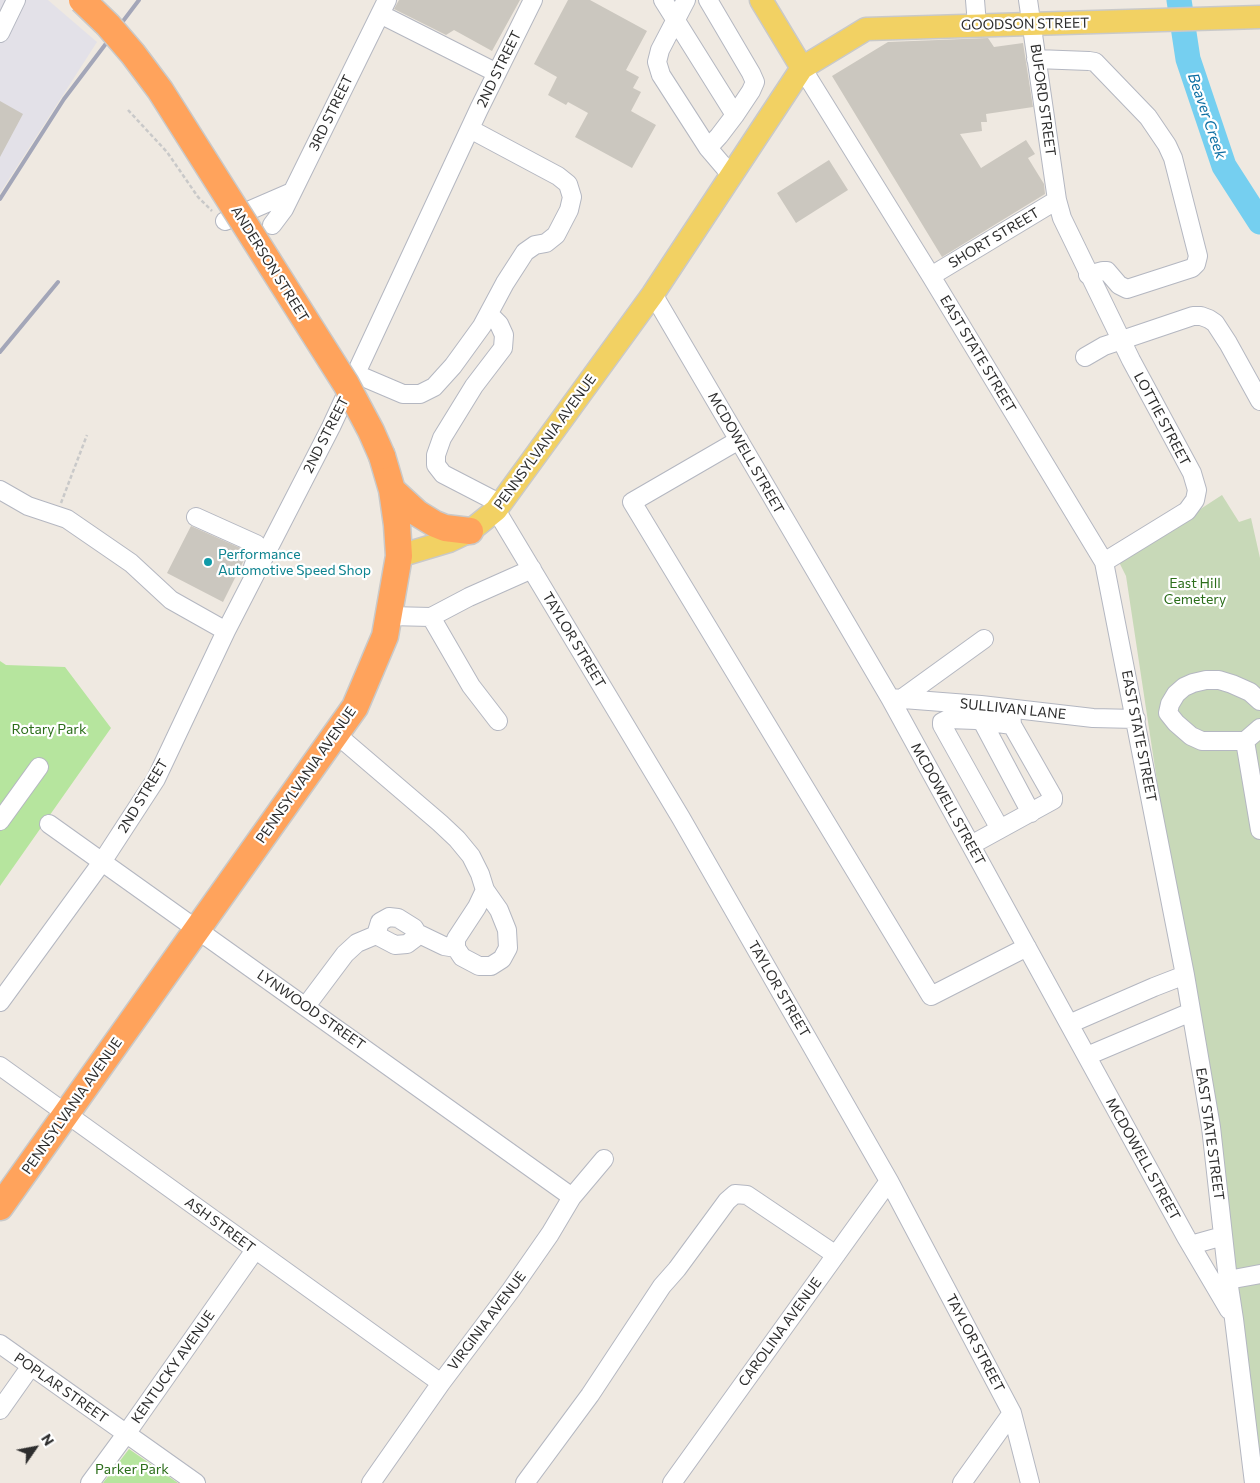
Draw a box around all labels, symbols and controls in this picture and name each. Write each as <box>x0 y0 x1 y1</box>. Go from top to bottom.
street label: GOODSON STREET <box>961 14 1089 34</box>
street label: 2ND STREET <box>473 28 525 110</box>
street label: BUFORD STREET <box>1027 43 1059 157</box>
water label: Beaver Creek <box>1184 71 1230 161</box>
street label: 3RD STREET <box>305 72 357 154</box>
street label: ANDERSON STREET <box>228 203 312 325</box>
street label: SHORT STREET <box>946 204 1042 272</box>
street label: EAST STATE STREET <box>936 292 1020 416</box>
street label: LOTTIE STREET <box>1130 369 1194 469</box>
street label: PENNSYLVANIA AVENUE <box>490 371 600 513</box>
street label: MCDOWELL STREET <box>704 389 788 517</box>
street label: 2ND STREET <box>300 394 352 476</box>
place label: Performance Automotive Speed Shop <box>218 546 371 578</box>
marker: Performance Automotive Speed Shop <box>202 556 214 568</box>
park label: East Hill Cemetery <box>1164 575 1226 608</box>
street label: TAYLOR STREET <box>539 589 609 691</box>
street label: EAST STATE STREET <box>1118 669 1160 803</box>
street label: SULLIVAN LANE <box>959 695 1067 723</box>
street label: PENNSYLVANIA AVENUE <box>252 703 360 847</box>
park label: Rotary Park <box>11 721 87 737</box>
street label: MCDOWELL STREET <box>907 740 989 868</box>
street label: 2ND STREET <box>114 756 172 836</box>
street label: TAYLOR STREET <box>745 938 813 1040</box>
street label: LYNWOOD STREET <box>254 966 368 1054</box>
street label: PENNSYLVANIA AVENUE <box>18 1034 126 1178</box>
street label: EAST STATE STREET <box>1192 1067 1228 1201</box>
street label: MCDOWELL STREET <box>1102 1095 1184 1223</box>
street label: ASH STREET <box>181 1194 259 1256</box>
street label: VIRGINIA AVENUE <box>444 1268 530 1374</box>
street label: CAROLINA AVENUE <box>735 1274 825 1390</box>
street label: TAYLOR STREET <box>942 1291 1008 1395</box>
street label: KENTUCKY AVENUE <box>128 1307 218 1427</box>
street label: POPLAR STREET <box>11 1349 111 1427</box>
north arrow <box>10 1423 60 1473</box>
text: N <box>38 1431 58 1449</box>
park label: Parker Park <box>95 1461 169 1477</box>

